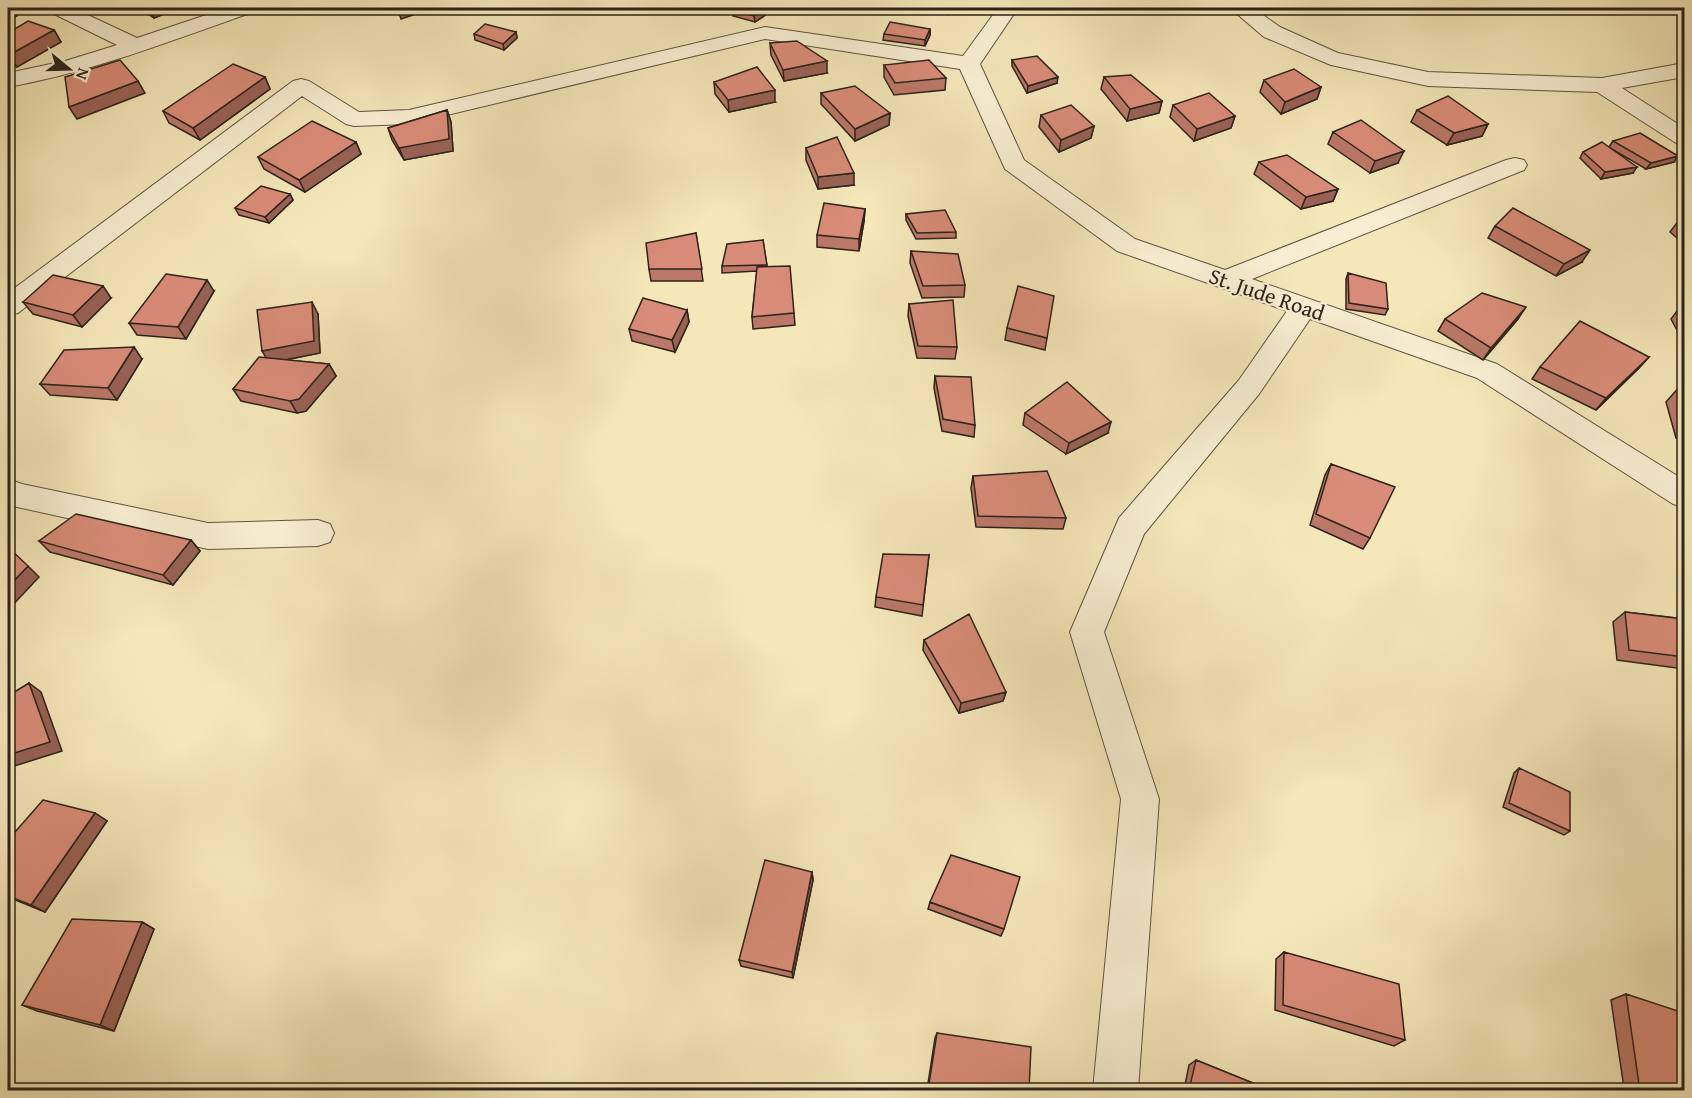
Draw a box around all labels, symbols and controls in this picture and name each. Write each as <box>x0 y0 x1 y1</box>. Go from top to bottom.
north arrow <box>39 39 99 99</box>
text: N <box>70 65 96 83</box>
street label: St. Jude Road <box>1205 259 1329 329</box>

